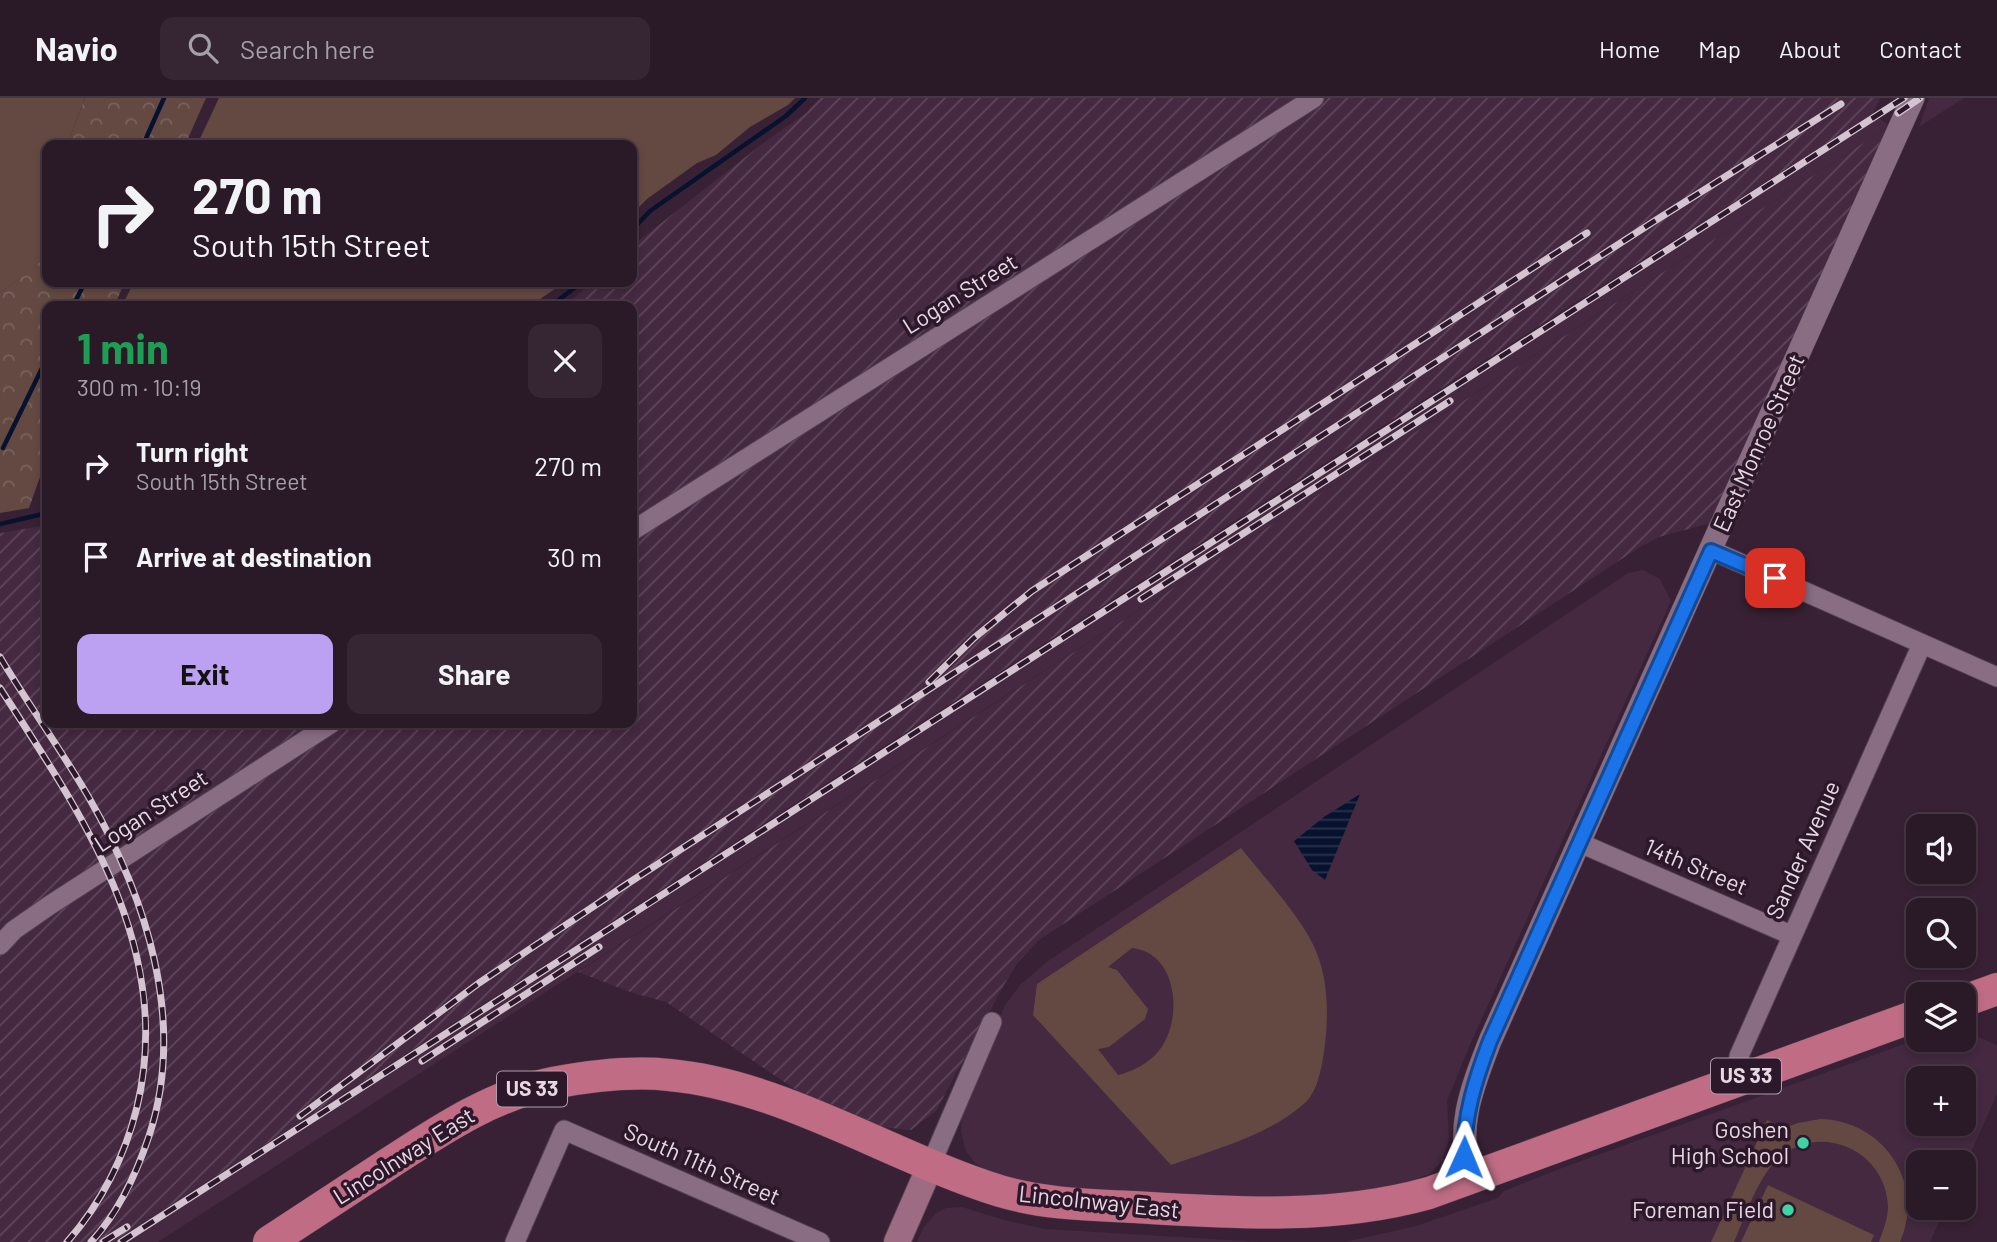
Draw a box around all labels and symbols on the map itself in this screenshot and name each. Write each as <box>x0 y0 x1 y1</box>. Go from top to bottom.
street label: Logan Street <box>897 247 1022 339</box>
street label: East Monroe Street <box>1706 349 1810 536</box>
pin <box>1745 548 1805 608</box>
street label: Logan Street <box>89 763 212 857</box>
street label: Sander Avenue <box>1759 776 1845 923</box>
street label: 14th Street <box>1641 832 1752 900</box>
road number: US 33 <box>1711 1058 1781 1094</box>
road number: US 33 <box>497 1072 567 1107</box>
street label: Lincolnway East <box>328 1101 479 1210</box>
place label: Goshen High School <box>1671 1115 1789 1169</box>
street label: South 11th Street <box>620 1116 785 1210</box>
position arrow <box>1427 1120 1501 1194</box>
marker: Goshen High School <box>1795 1135 1811 1151</box>
street label: Lincolnway East <box>1017 1179 1181 1223</box>
place label: Foreman Field <box>1632 1195 1774 1223</box>
marker: Foreman Field <box>1780 1202 1796 1218</box>

